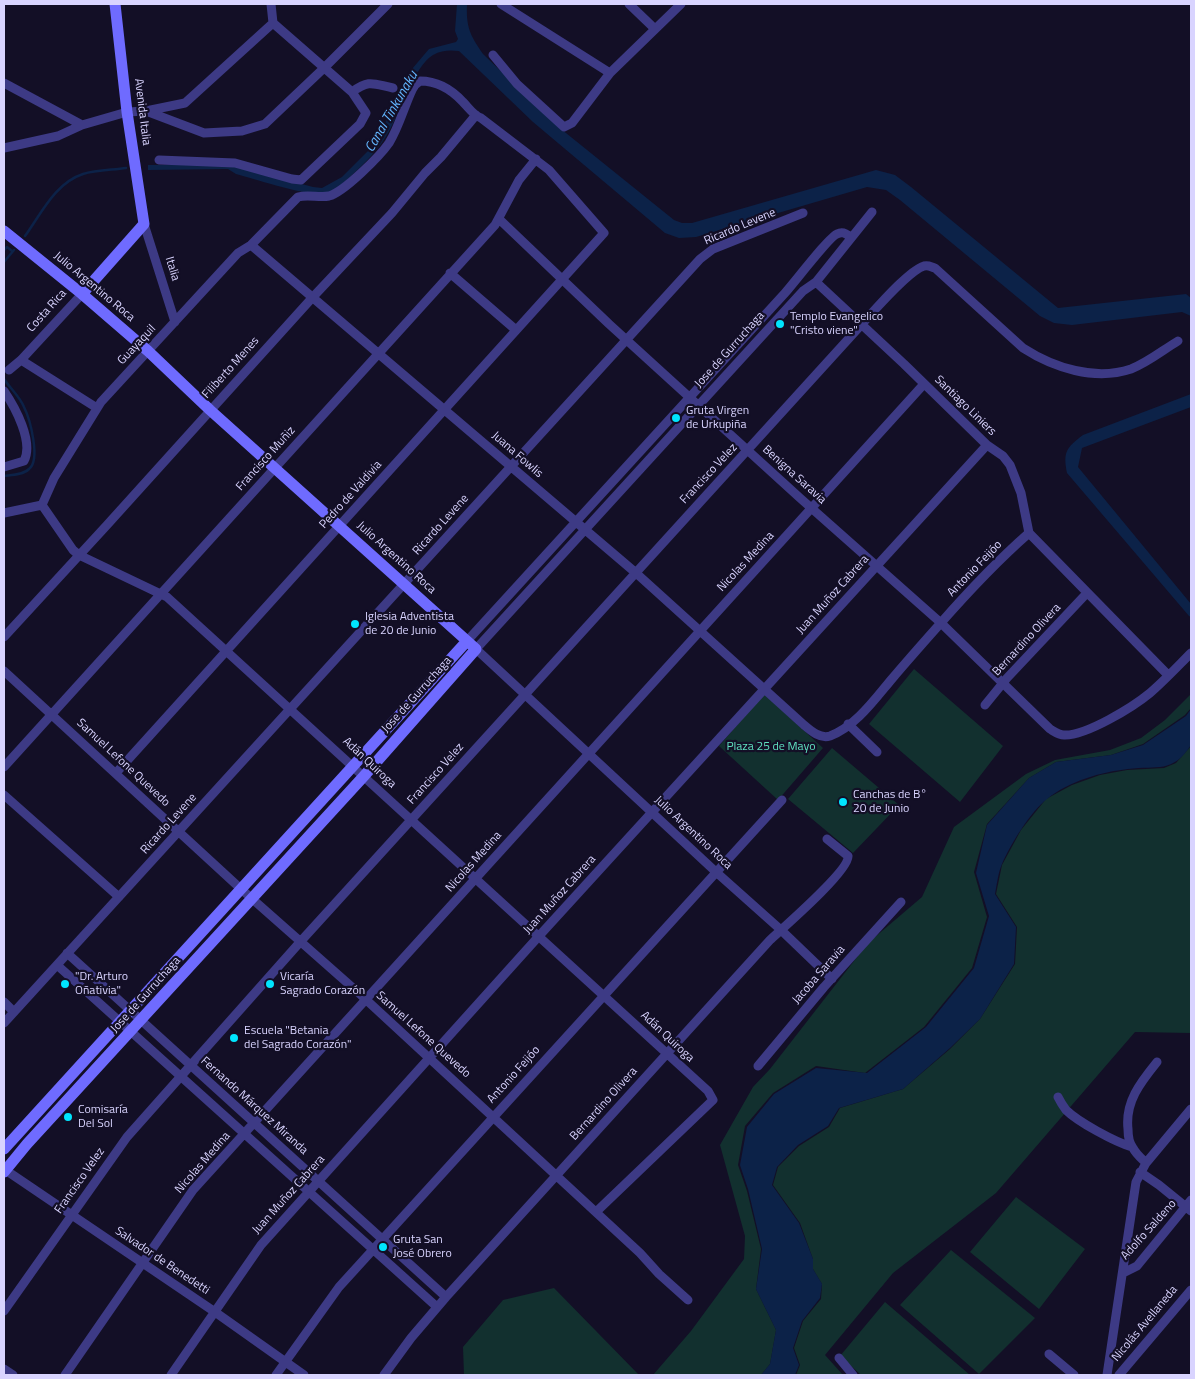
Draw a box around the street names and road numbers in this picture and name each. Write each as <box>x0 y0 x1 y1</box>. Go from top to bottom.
street label: Avenida Italia <box>131 78 153 146</box>
street label: Ricardo Levene <box>702 205 778 249</box>
street label: Julio Argentino Roca <box>51 249 137 325</box>
street label: Italia <box>162 255 182 283</box>
street label: Costa Rica <box>24 287 70 335</box>
street label: Jose de Gurruchaga <box>692 309 768 391</box>
street label: Guayaquil <box>115 322 159 368</box>
street label: Filiberto Menes <box>199 334 263 402</box>
street label: Santiago Liniers <box>931 373 999 439</box>
street label: Francisco Muñiz <box>233 424 299 494</box>
street label: Juana Fowlis <box>488 429 546 481</box>
street label: Francisco Velez <box>677 441 741 507</box>
street label: Benigna Saravia <box>759 443 829 507</box>
street label: Pedro de Valdivia <box>317 458 385 532</box>
street label: Ricardo Levene <box>410 492 472 558</box>
street label: Julio Argentino Roca <box>354 519 438 597</box>
street label: Nicolas Medina <box>715 529 777 595</box>
street label: Antonio Feijóo <box>945 538 1005 600</box>
street label: Juan Muñoz Cabrera <box>794 553 872 637</box>
street label: Bernardino Olivera <box>990 601 1064 679</box>
street label: Jose de Gurruchaga <box>379 654 455 736</box>
street label: Samuel Lefone Quevedo <box>73 716 173 810</box>
street label: Adán Quiroga <box>339 735 399 791</box>
street label: Francisco Velez <box>405 740 467 808</box>
street label: Ricardo Levene <box>138 791 200 857</box>
street label: Julio Argentino Roca <box>651 793 735 873</box>
street label: Nicolas Medina <box>443 829 505 895</box>
street label: Juan Muñoz Cabrera <box>521 853 599 937</box>
street label: Jacoba Saravia <box>790 943 848 1007</box>
street label: Jose de Gurruchaga <box>108 954 184 1036</box>
street label: Samuel Lefone Quevedo <box>373 989 473 1081</box>
street label: Adán Quiroga <box>637 1009 697 1065</box>
street label: Antonio Feijóo <box>484 1043 544 1107</box>
street label: Fernando Márquez Miranda <box>197 1054 311 1158</box>
street label: Bernardino Olivera <box>567 1064 641 1144</box>
street label: Nicolas Medina <box>172 1129 234 1197</box>
street label: Francisco Velez <box>52 1145 108 1217</box>
street label: Juan Muñoz Cabrera <box>250 1153 328 1237</box>
street label: Adolfo Saldeno <box>1118 1197 1180 1263</box>
street label: Salvador de Benedetti <box>112 1224 212 1298</box>
street label: Nicolás Avellaneda <box>1109 1283 1181 1365</box>

